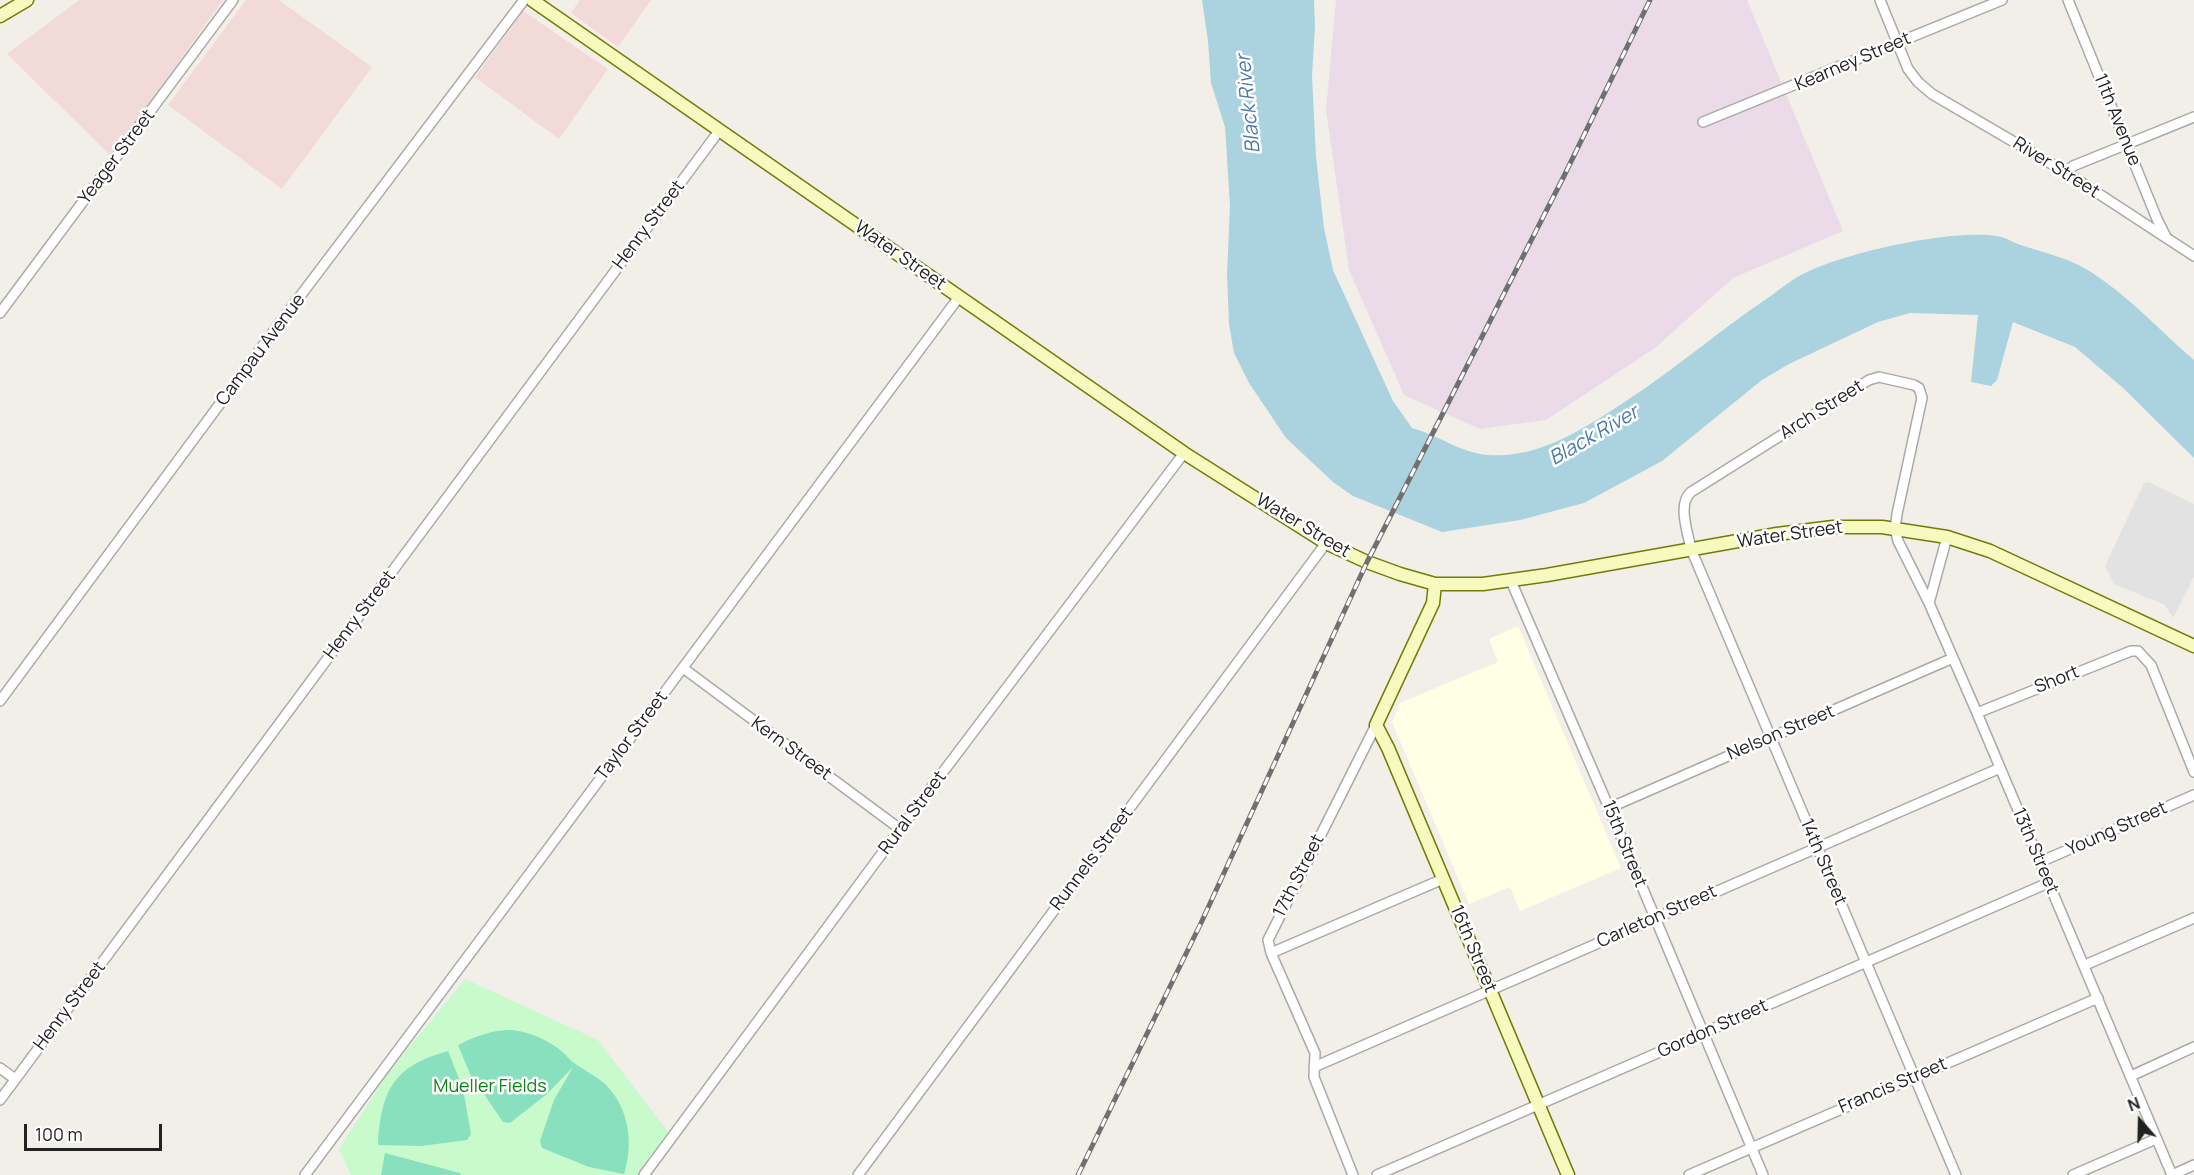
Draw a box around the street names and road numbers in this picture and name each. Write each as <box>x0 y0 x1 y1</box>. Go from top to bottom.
street label: Kearney Street <box>1792 28 1914 96</box>
street label: 11th Avenue <box>2089 71 2145 169</box>
street label: Yeager Street <box>74 105 160 209</box>
street label: River Street <box>2009 133 2103 203</box>
street label: Henry Street <box>609 176 689 274</box>
street label: Water Street <box>850 217 950 295</box>
street label: Campau Avenue <box>212 290 310 410</box>
street label: Arch Street <box>1776 376 1868 444</box>
street label: Water Street <box>1252 489 1354 563</box>
street label: Water Street <box>1736 517 1844 553</box>
street label: Henry Street <box>320 566 400 664</box>
street label: Short <box>2032 661 2082 699</box>
street label: Taylor Street <box>591 687 673 785</box>
street label: Nelson Street <box>1724 701 1838 765</box>
street label: Kern Street <box>747 713 835 785</box>
street label: Rural Street <box>875 767 951 859</box>
street label: 15th Street <box>1597 797 1651 891</box>
street label: Young Street <box>2063 797 2171 861</box>
street label: Runnels Street <box>1046 803 1138 915</box>
street label: 13th Street <box>2007 805 2063 897</box>
street label: 14th Street <box>1795 815 1851 909</box>
street label: 17th Street <box>1269 831 1329 921</box>
street label: Carleton Street <box>1594 881 1720 953</box>
street label: 16th Street <box>1445 902 1501 996</box>
street label: Henry Street <box>30 957 110 1055</box>
street label: Gordon Street <box>1655 995 1771 1063</box>
street label: Francis Street <box>1836 1053 1950 1119</box>

